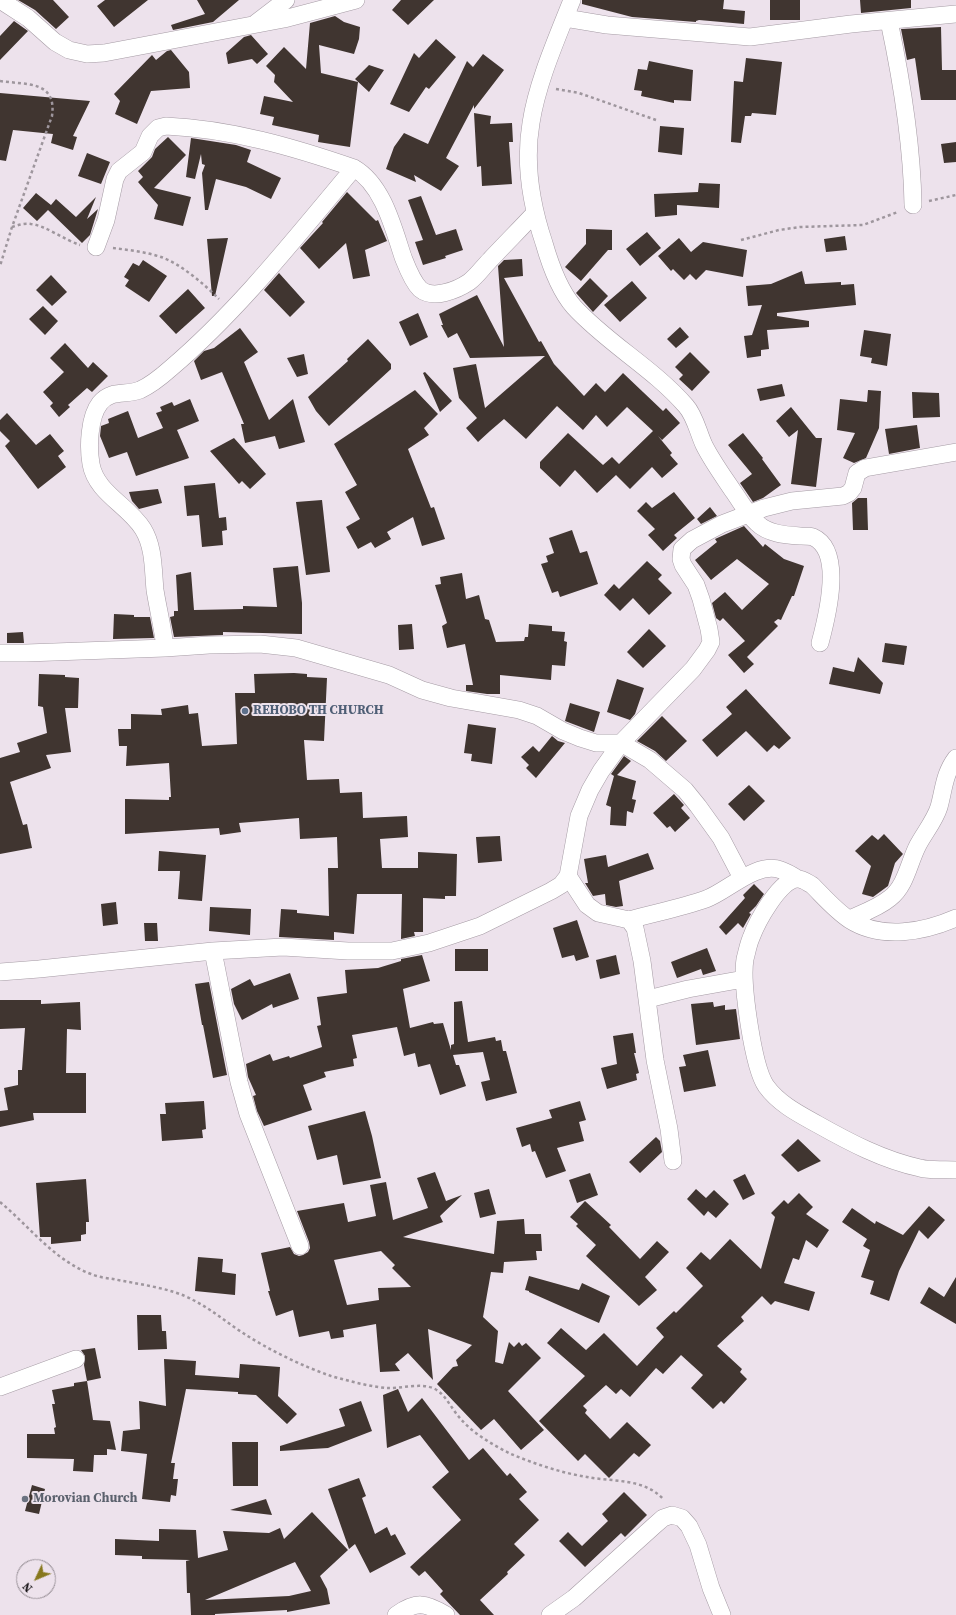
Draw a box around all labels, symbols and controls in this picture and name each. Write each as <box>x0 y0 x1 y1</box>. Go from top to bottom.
place label: REHOBO TH CHURCH <box>253 703 384 719</box>
marker: REHOBO TH CHURCH <box>240 706 250 716</box>
place label: Morovian Church <box>33 1491 137 1507</box>
marker: Morovian Church <box>20 1494 30 1504</box>
north arrow <box>16 1559 56 1599</box>
text: N <box>20 1579 36 1595</box>

